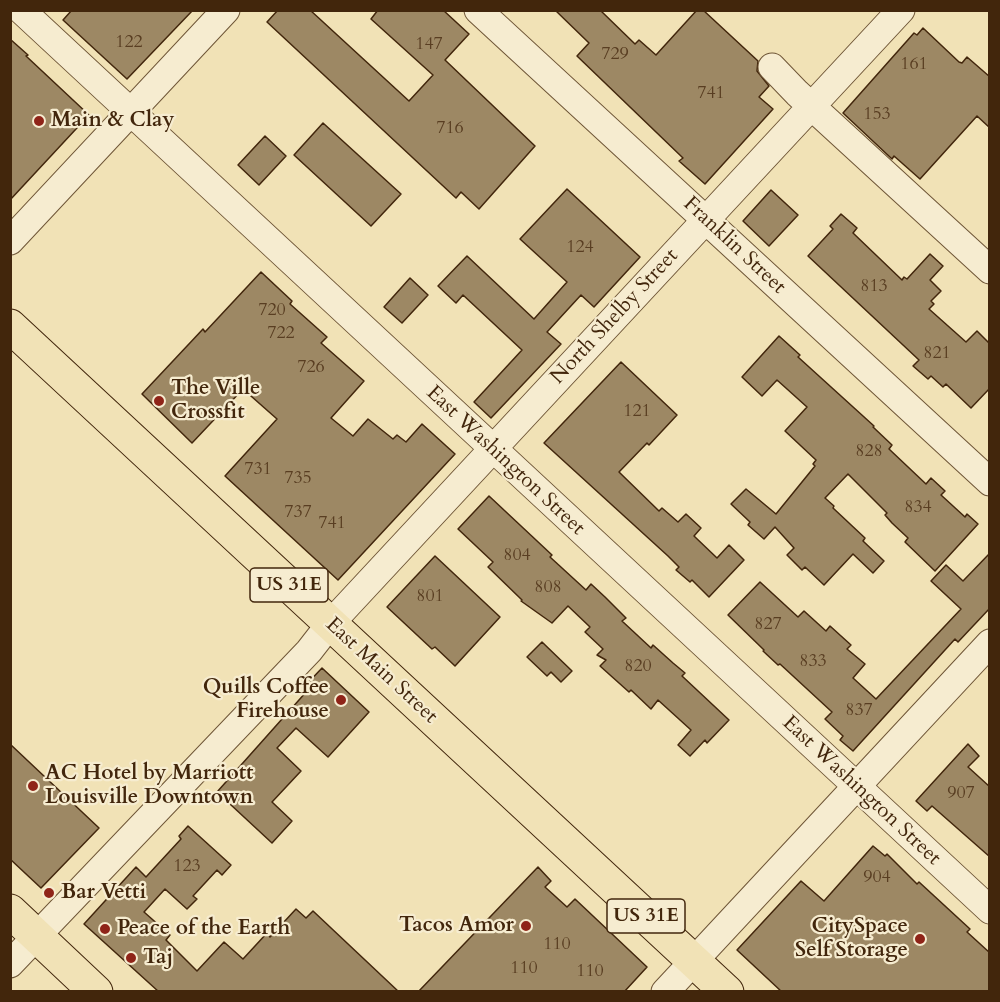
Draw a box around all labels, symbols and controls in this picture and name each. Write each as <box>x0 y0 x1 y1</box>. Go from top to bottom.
house number: 122 <box>115 32 143 54</box>
house number: 147 <box>415 34 443 56</box>
house number: 729 <box>601 44 629 66</box>
house number: 161 <box>900 54 928 76</box>
house number: 741 <box>697 83 725 105</box>
house number: 153 <box>863 104 891 126</box>
place label: Main & Clay <box>51 108 174 134</box>
marker: Main & Clay <box>32 114 46 128</box>
house number: 716 <box>436 118 464 140</box>
street label: Franklin Street <box>677 192 791 300</box>
house number: 124 <box>566 237 594 259</box>
street label: North Shelby Street <box>546 244 684 390</box>
house number: 813 <box>860 276 888 298</box>
house number: 720 <box>258 300 286 322</box>
house number: 722 <box>267 323 295 345</box>
house number: 821 <box>923 343 951 365</box>
house number: 726 <box>297 357 325 379</box>
place label: The Ville Crossfit <box>171 376 261 426</box>
street label: East Washington Street <box>420 381 590 541</box>
marker: The Ville Crossfit <box>152 394 166 408</box>
house number: 121 <box>623 401 651 423</box>
house number: 828 <box>855 441 883 463</box>
house number: 731 <box>244 459 272 481</box>
house number: 735 <box>284 468 312 490</box>
house number: 834 <box>904 497 932 519</box>
house number: 737 <box>284 502 312 524</box>
house number: 741 <box>318 513 346 535</box>
house number: 804 <box>503 545 531 567</box>
road number: US 31E <box>250 568 328 602</box>
house number: 808 <box>534 577 562 599</box>
house number: 801 <box>416 586 444 608</box>
street label: East Main Street <box>320 613 442 729</box>
house number: 827 <box>754 614 782 636</box>
house number: 833 <box>799 651 827 673</box>
house number: 820 <box>624 656 652 678</box>
place label: Quills Coffee Firehouse <box>203 675 329 725</box>
marker: Quills Coffee Firehouse <box>334 693 348 707</box>
house number: 837 <box>845 700 873 722</box>
street label: East Washington Street <box>776 711 946 871</box>
place label: AC Hotel by Marriott Louisville Downtown <box>45 761 253 811</box>
marker: AC Hotel by Marriott Louisville Downtown <box>26 779 40 793</box>
house number: 907 <box>947 783 975 805</box>
house number: 123 <box>173 856 201 878</box>
house number: 904 <box>863 867 891 889</box>
place label: Bar Vetti <box>61 880 146 906</box>
marker: Bar Vetti <box>42 886 56 900</box>
road number: US 31E <box>607 899 685 933</box>
place label: Tacos Amor <box>399 913 514 939</box>
place label: CitySpace Self Storage <box>795 914 908 964</box>
place label: Peace of the Earth <box>117 916 290 942</box>
marker: Tacos Amor <box>519 919 533 933</box>
marker: Peace of the Earth <box>98 922 112 936</box>
marker: CitySpace Self Storage <box>913 932 927 946</box>
house number: 110 <box>543 934 571 956</box>
place label: Taj <box>143 945 173 971</box>
marker: Taj <box>124 951 138 965</box>
house number: 110 <box>510 958 538 980</box>
house number: 110 <box>576 961 604 983</box>

